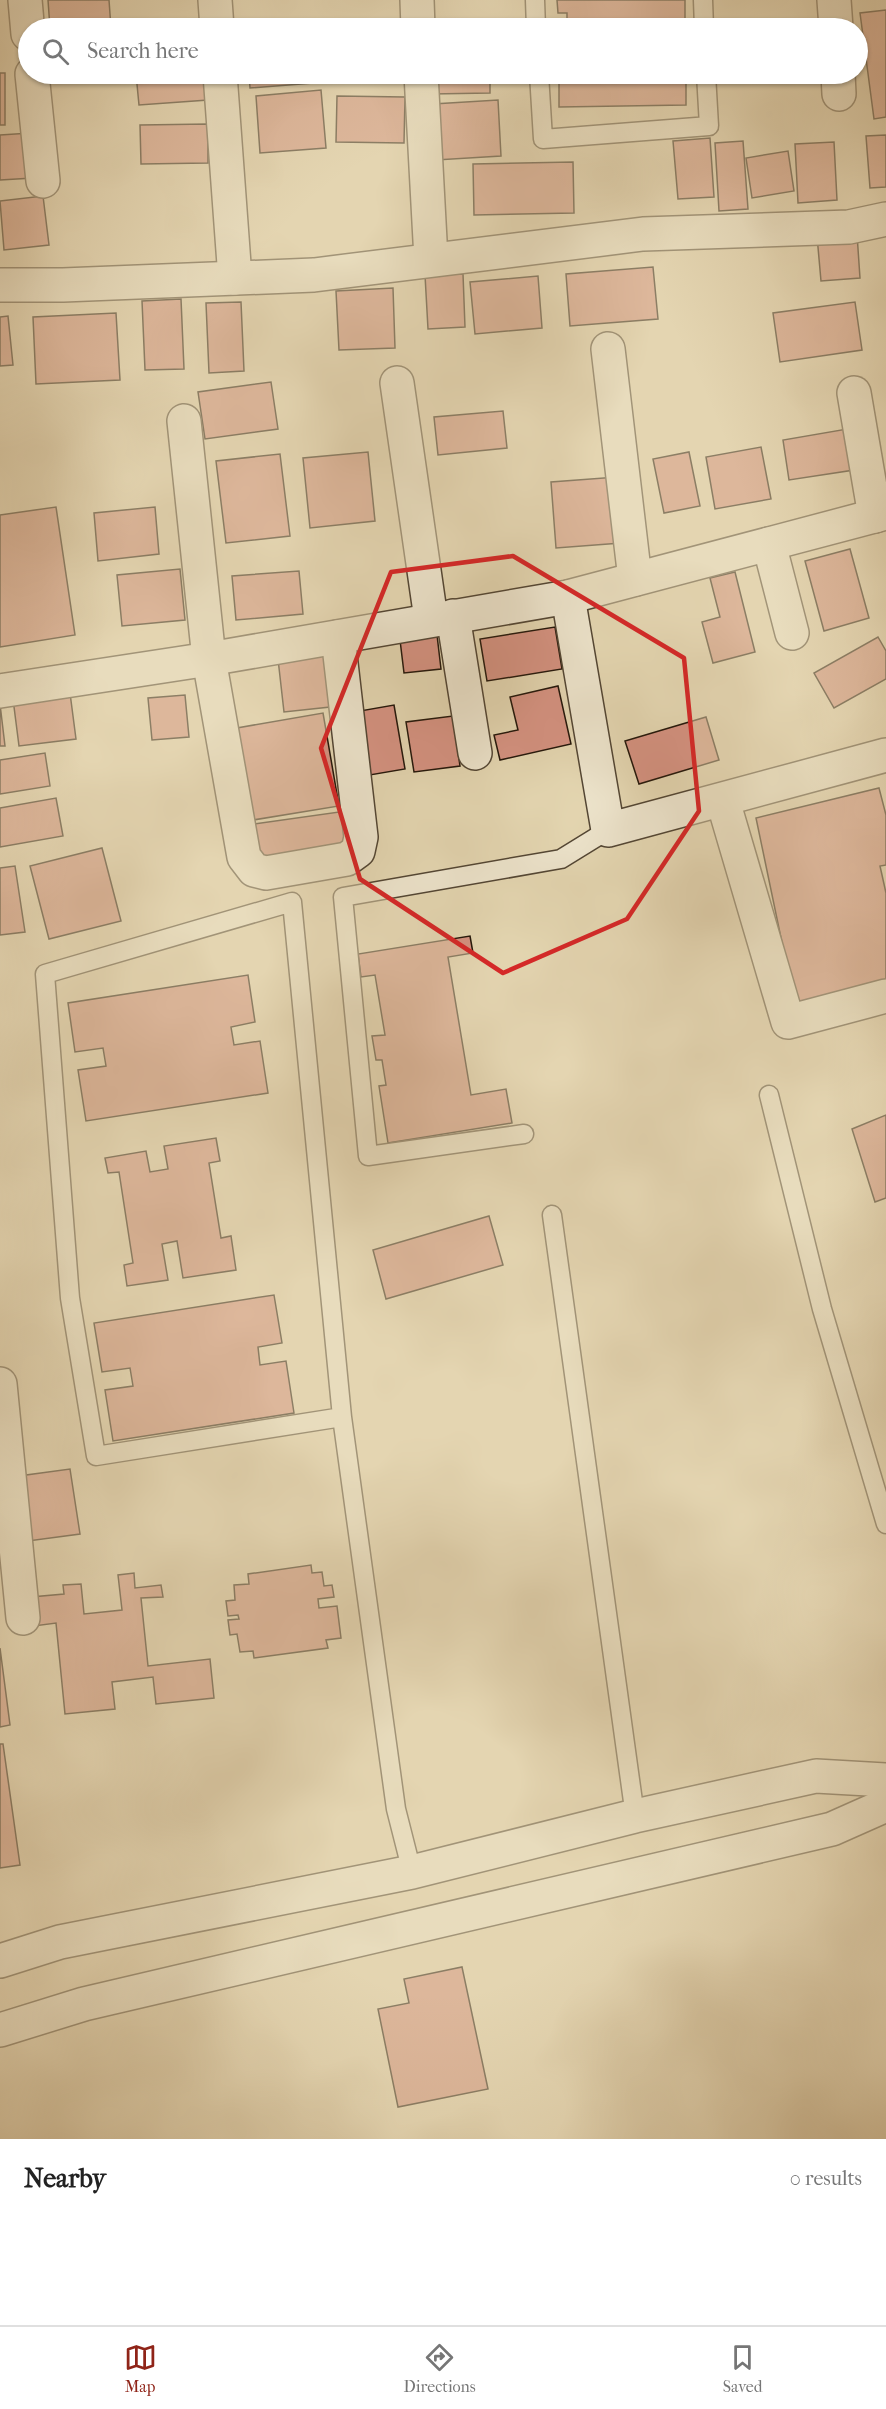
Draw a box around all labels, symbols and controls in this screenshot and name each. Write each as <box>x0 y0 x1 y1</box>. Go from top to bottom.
search box <box>18 18 868 84</box>
icon: search <box>39 35 72 68</box>
text: Search here <box>87 38 199 64</box>
text: Nearby <box>24 2163 106 2194</box>
text: 0 results <box>790 2167 862 2190</box>
tab: Map <box>124 2341 157 2396</box>
tab: Directions <box>404 2341 476 2396</box>
tab: Saved <box>723 2341 762 2396</box>

